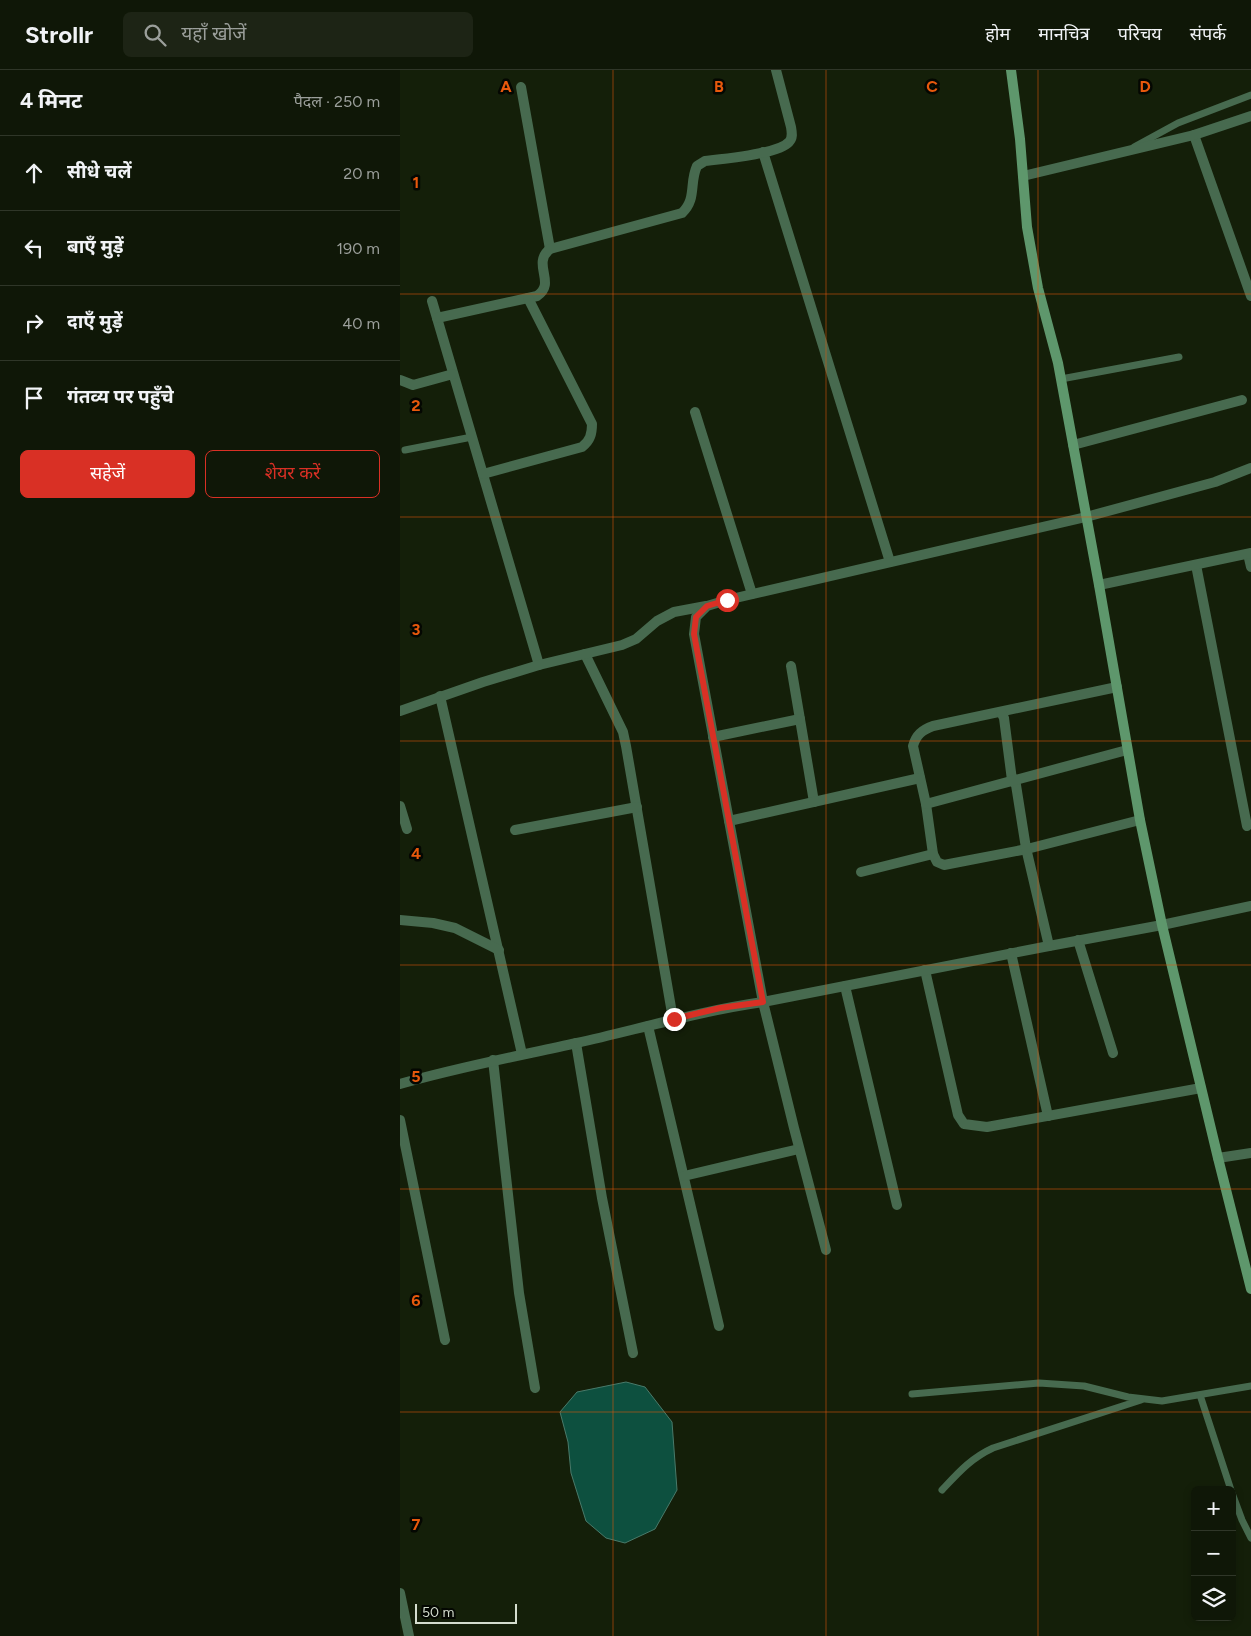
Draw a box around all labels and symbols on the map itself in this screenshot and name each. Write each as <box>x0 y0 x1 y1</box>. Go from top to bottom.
text: A <box>500 77 512 96</box>
text: B <box>714 77 724 96</box>
text: C <box>926 77 938 96</box>
text: D <box>1139 77 1151 96</box>
text: 1 <box>413 173 419 192</box>
text: 2 <box>411 396 421 415</box>
route start <box>716 589 739 612</box>
text: 3 <box>412 620 421 639</box>
text: 4 <box>411 844 421 863</box>
route end <box>663 1008 686 1031</box>
text: 5 <box>411 1067 421 1086</box>
text: 6 <box>411 1291 421 1310</box>
text: 7 <box>412 1515 421 1534</box>
scale bar <box>415 1601 518 1624</box>

